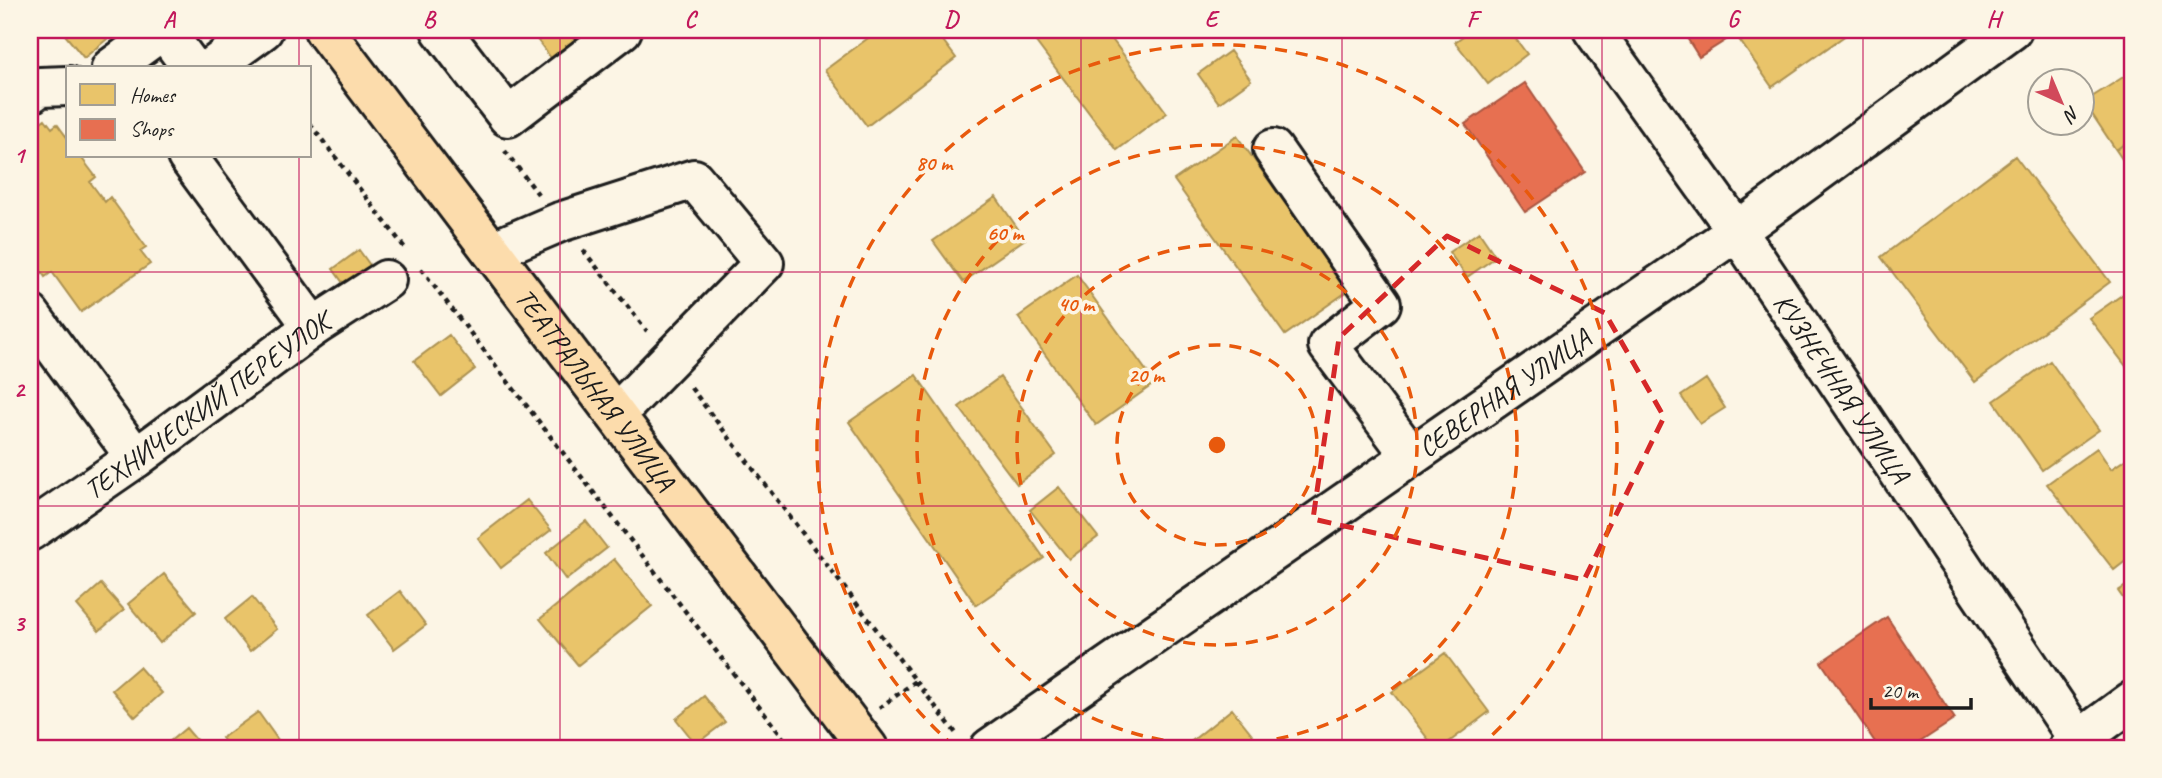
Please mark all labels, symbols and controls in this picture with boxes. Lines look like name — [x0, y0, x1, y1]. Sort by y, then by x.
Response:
text: A — [163, 5, 177, 34]
text: B — [423, 5, 437, 34]
text: C — [685, 5, 699, 34]
text: D — [944, 5, 960, 34]
text: E — [1205, 5, 1221, 34]
text: F — [1467, 5, 1483, 34]
text: G — [1727, 5, 1742, 34]
text: H — [1986, 5, 2004, 34]
legend — [66, 66, 312, 158]
north arrow — [2025, 66, 2096, 136]
text: Homes — [130, 82, 177, 108]
text: N — [2057, 101, 2085, 128]
text: Shops — [130, 116, 175, 142]
text: 1 — [14, 141, 27, 170]
text: 80 m — [916, 150, 954, 176]
text: 60 m — [987, 220, 1025, 246]
street label: ТЕАТРАЛЬНАЯ УЛИЦА — [508, 281, 684, 498]
street label: КУЗНЕЧНАЯ УЛИЦА — [1766, 287, 1919, 491]
text: 40 m — [1058, 291, 1096, 317]
street label: ТЕХНИЧЕСКИЙ ПЕРЕУЛОК — [77, 301, 341, 507]
street label: СЕВЕРНАЯ УЛИЦА — [1411, 320, 1599, 465]
text: 20 m — [1128, 362, 1166, 388]
text: 2 — [14, 375, 27, 404]
centre of rings — [1205, 433, 1229, 457]
text: 3 — [14, 609, 27, 638]
scale bar — [1871, 666, 1971, 710]
text: 20 m — [1882, 678, 1920, 704]

